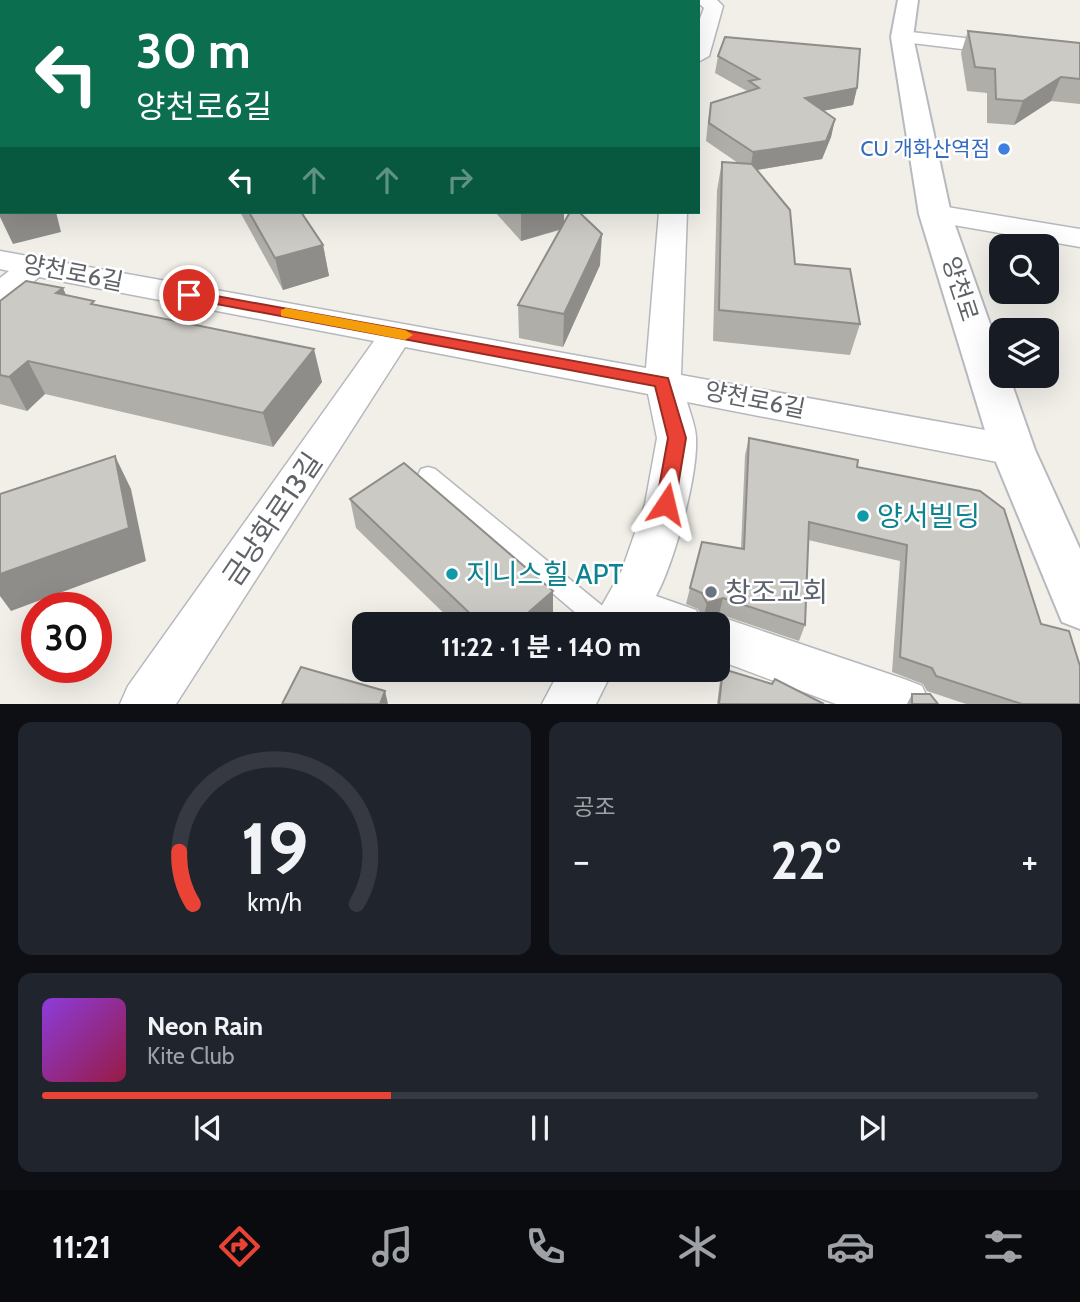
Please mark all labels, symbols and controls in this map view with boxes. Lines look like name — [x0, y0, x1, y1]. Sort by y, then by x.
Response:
text: 30 m — [136, 21, 251, 80]
icon: left — [21, 28, 112, 119]
text: 양천로6길 — [136, 87, 272, 126]
place label: CU 개화산역점 — [861, 136, 990, 161]
marker: CU 개화산역점 — [996, 141, 1012, 157]
icon: left — [222, 161, 260, 199]
icon: ahead — [295, 161, 333, 199]
icon: ahead — [368, 161, 406, 199]
icon: right — [441, 161, 479, 199]
map controls — [989, 234, 1059, 388]
button: search — [989, 234, 1059, 304]
street label: 양천로6길 — [20, 249, 126, 296]
street label: 양천로 — [936, 253, 985, 325]
pin — [159, 265, 219, 325]
icon: arrive — [170, 276, 208, 314]
button: layers — [989, 318, 1059, 388]
street label: 양천로6길 — [702, 376, 808, 423]
street label: 금낭화로13길 — [215, 446, 329, 592]
position arrow — [629, 467, 703, 541]
place label: 양서빌딩 — [877, 499, 980, 533]
marker: 양서빌딩 — [855, 508, 871, 524]
place label: 지니스힐 APT — [466, 557, 624, 591]
marker: 지니스힐 APT — [444, 566, 460, 582]
place label: 창조교회 — [725, 575, 828, 609]
marker: 창조교회 — [703, 584, 719, 600]
speed limit sign: 30 — [21, 592, 112, 683]
text: 11:22 · 1 분 · 140 m — [441, 631, 641, 663]
text: 공조 — [573, 793, 615, 821]
text: 19 — [241, 805, 308, 893]
text: 22° — [770, 829, 841, 892]
text: − — [573, 837, 590, 884]
text: + — [1021, 837, 1038, 884]
text: km/h — [247, 887, 302, 917]
text: Neon Rain — [147, 1010, 263, 1042]
text: Kite Club — [147, 1042, 234, 1070]
icon: previous — [189, 1109, 227, 1147]
icon: pause — [521, 1109, 559, 1147]
icon: next — [853, 1109, 891, 1147]
icon: directions — [215, 1222, 264, 1271]
icon: music — [368, 1222, 417, 1271]
icon: phone — [521, 1222, 570, 1271]
icon: climate — [673, 1222, 722, 1271]
icon: car — [826, 1222, 875, 1271]
icon: filters — [979, 1222, 1028, 1271]
text: 11:21 — [52, 1227, 111, 1266]

